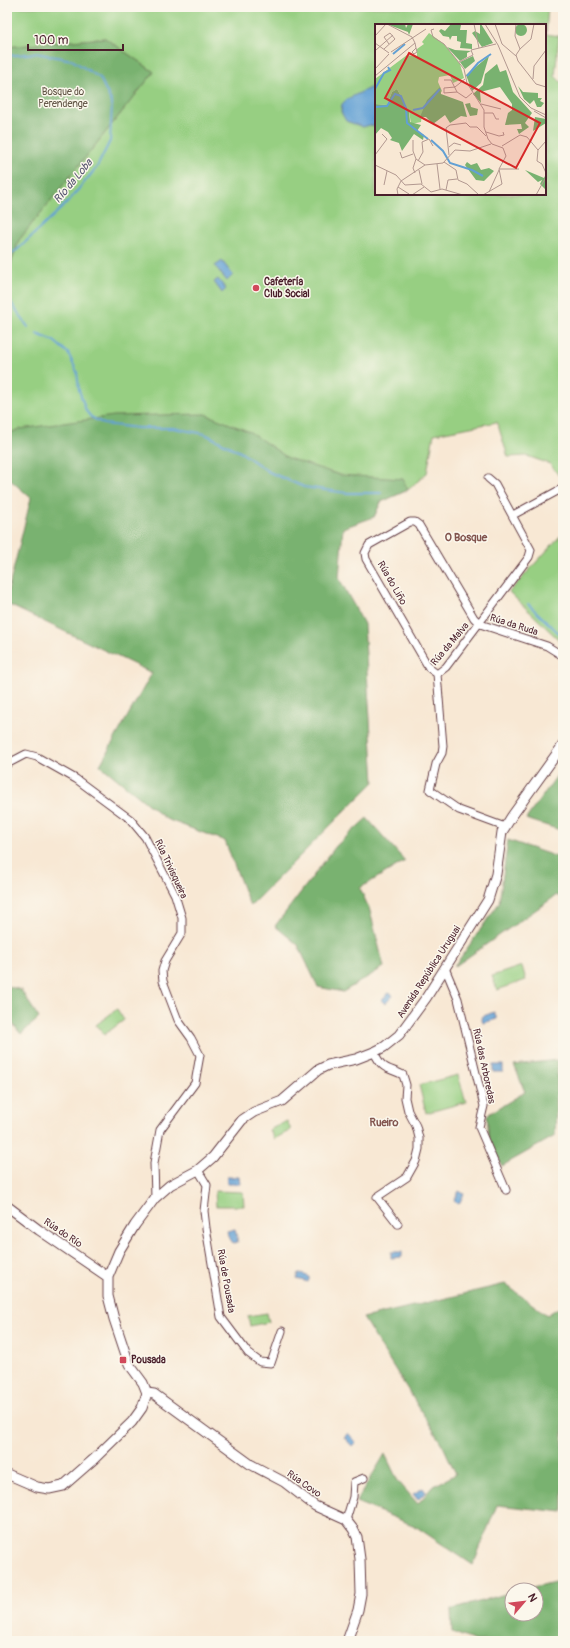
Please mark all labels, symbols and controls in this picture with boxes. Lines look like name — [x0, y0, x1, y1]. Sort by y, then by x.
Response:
inset map — [375, 24, 546, 195]
scale bar — [28, 26, 123, 52]
text: 100 m — [34, 33, 69, 48]
park label: Bosque do Perendenge — [38, 86, 88, 110]
water label: Río da Loba — [51, 156, 96, 206]
place label: Cafetería Club Social — [264, 276, 310, 300]
marker: Cafetería Club Social — [251, 283, 261, 293]
district label: O Bosque — [445, 531, 488, 544]
street label: Rúa do Liño — [375, 559, 410, 608]
street label: Rúa da Ruda — [488, 612, 540, 639]
street label: Rúa da Malva — [428, 620, 472, 668]
street label: Rúa Trivisqueira — [152, 837, 190, 901]
street label: Avenida República Uruguai — [395, 923, 463, 1020]
street label: Rúa das Arboredas — [470, 1027, 498, 1105]
district label: Rueiro — [370, 1116, 399, 1129]
street label: Rúa do Río — [41, 1216, 85, 1251]
street label: Rúa de Pousada — [214, 1248, 238, 1314]
place label: Pousada — [131, 1354, 166, 1366]
marker: Pousada — [118, 1355, 128, 1365]
street label: Rúa Covo — [285, 1468, 324, 1501]
north arrow — [504, 1582, 544, 1622]
text: N — [525, 1591, 540, 1604]

